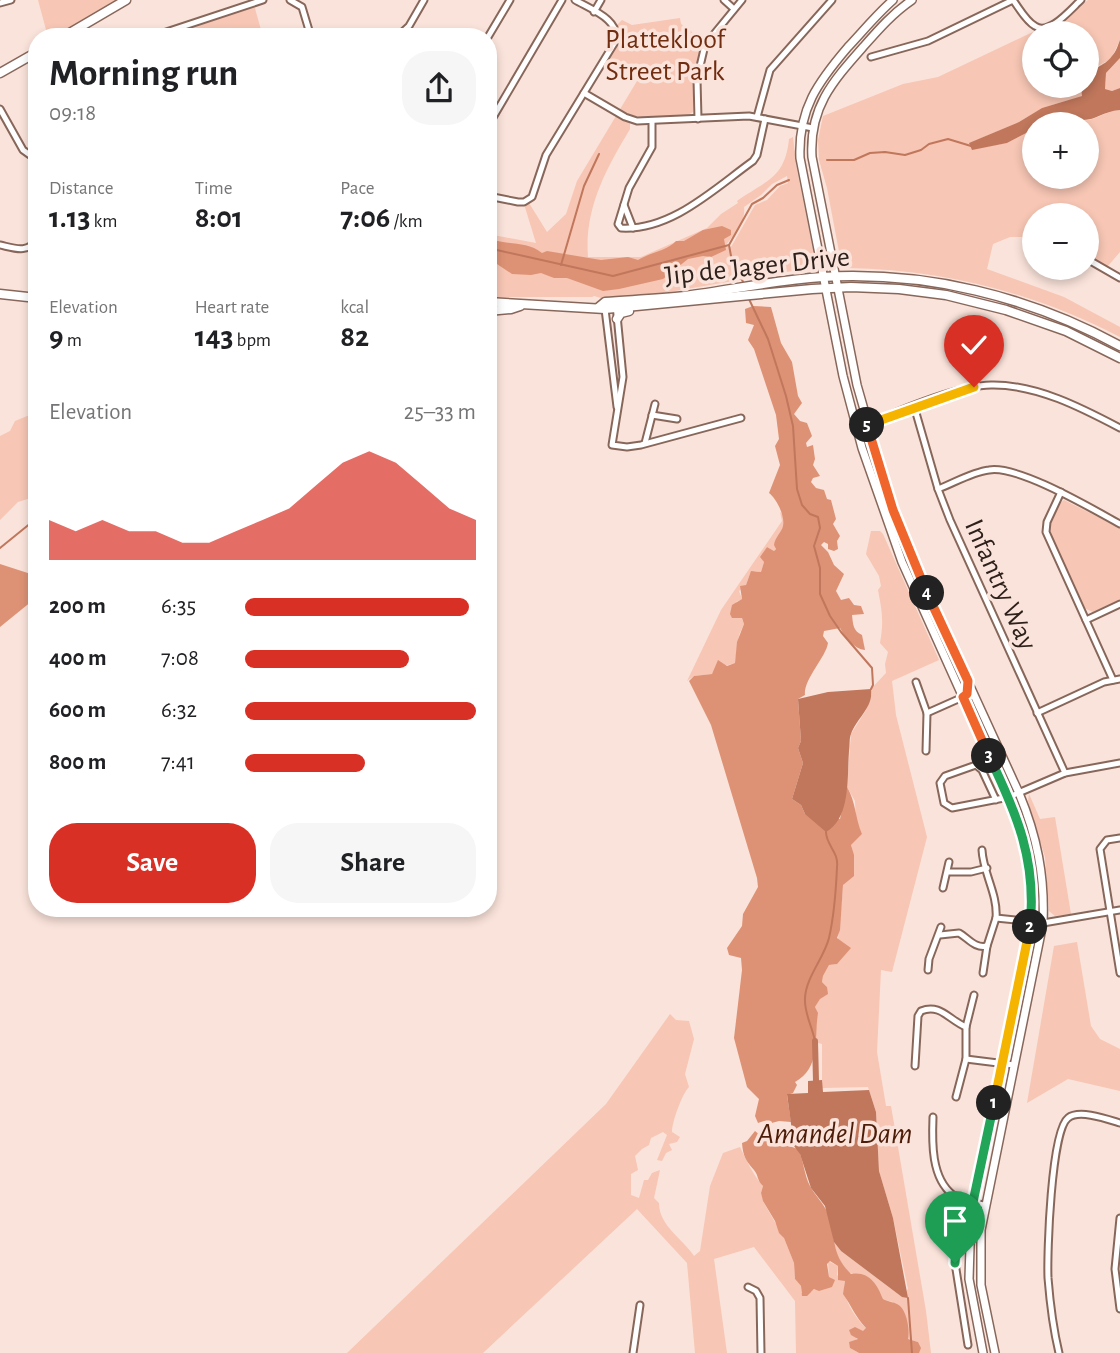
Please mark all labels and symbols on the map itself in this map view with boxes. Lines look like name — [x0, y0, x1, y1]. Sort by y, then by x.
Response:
park label: Plattekloof Street Park — [605, 26, 726, 86]
street label: Jip de Jager Drive — [663, 243, 851, 291]
pin — [944, 315, 1004, 387]
pin: 5 — [850, 408, 884, 442]
street label: Infantry Way — [959, 515, 1041, 654]
pin: 4 — [909, 576, 944, 610]
pin: 3 — [972, 738, 1006, 774]
pin: 2 — [1012, 909, 1048, 944]
pin: 1 — [976, 1086, 1012, 1120]
water label: Amandel Dam — [757, 1119, 912, 1149]
pin — [925, 1191, 985, 1263]

